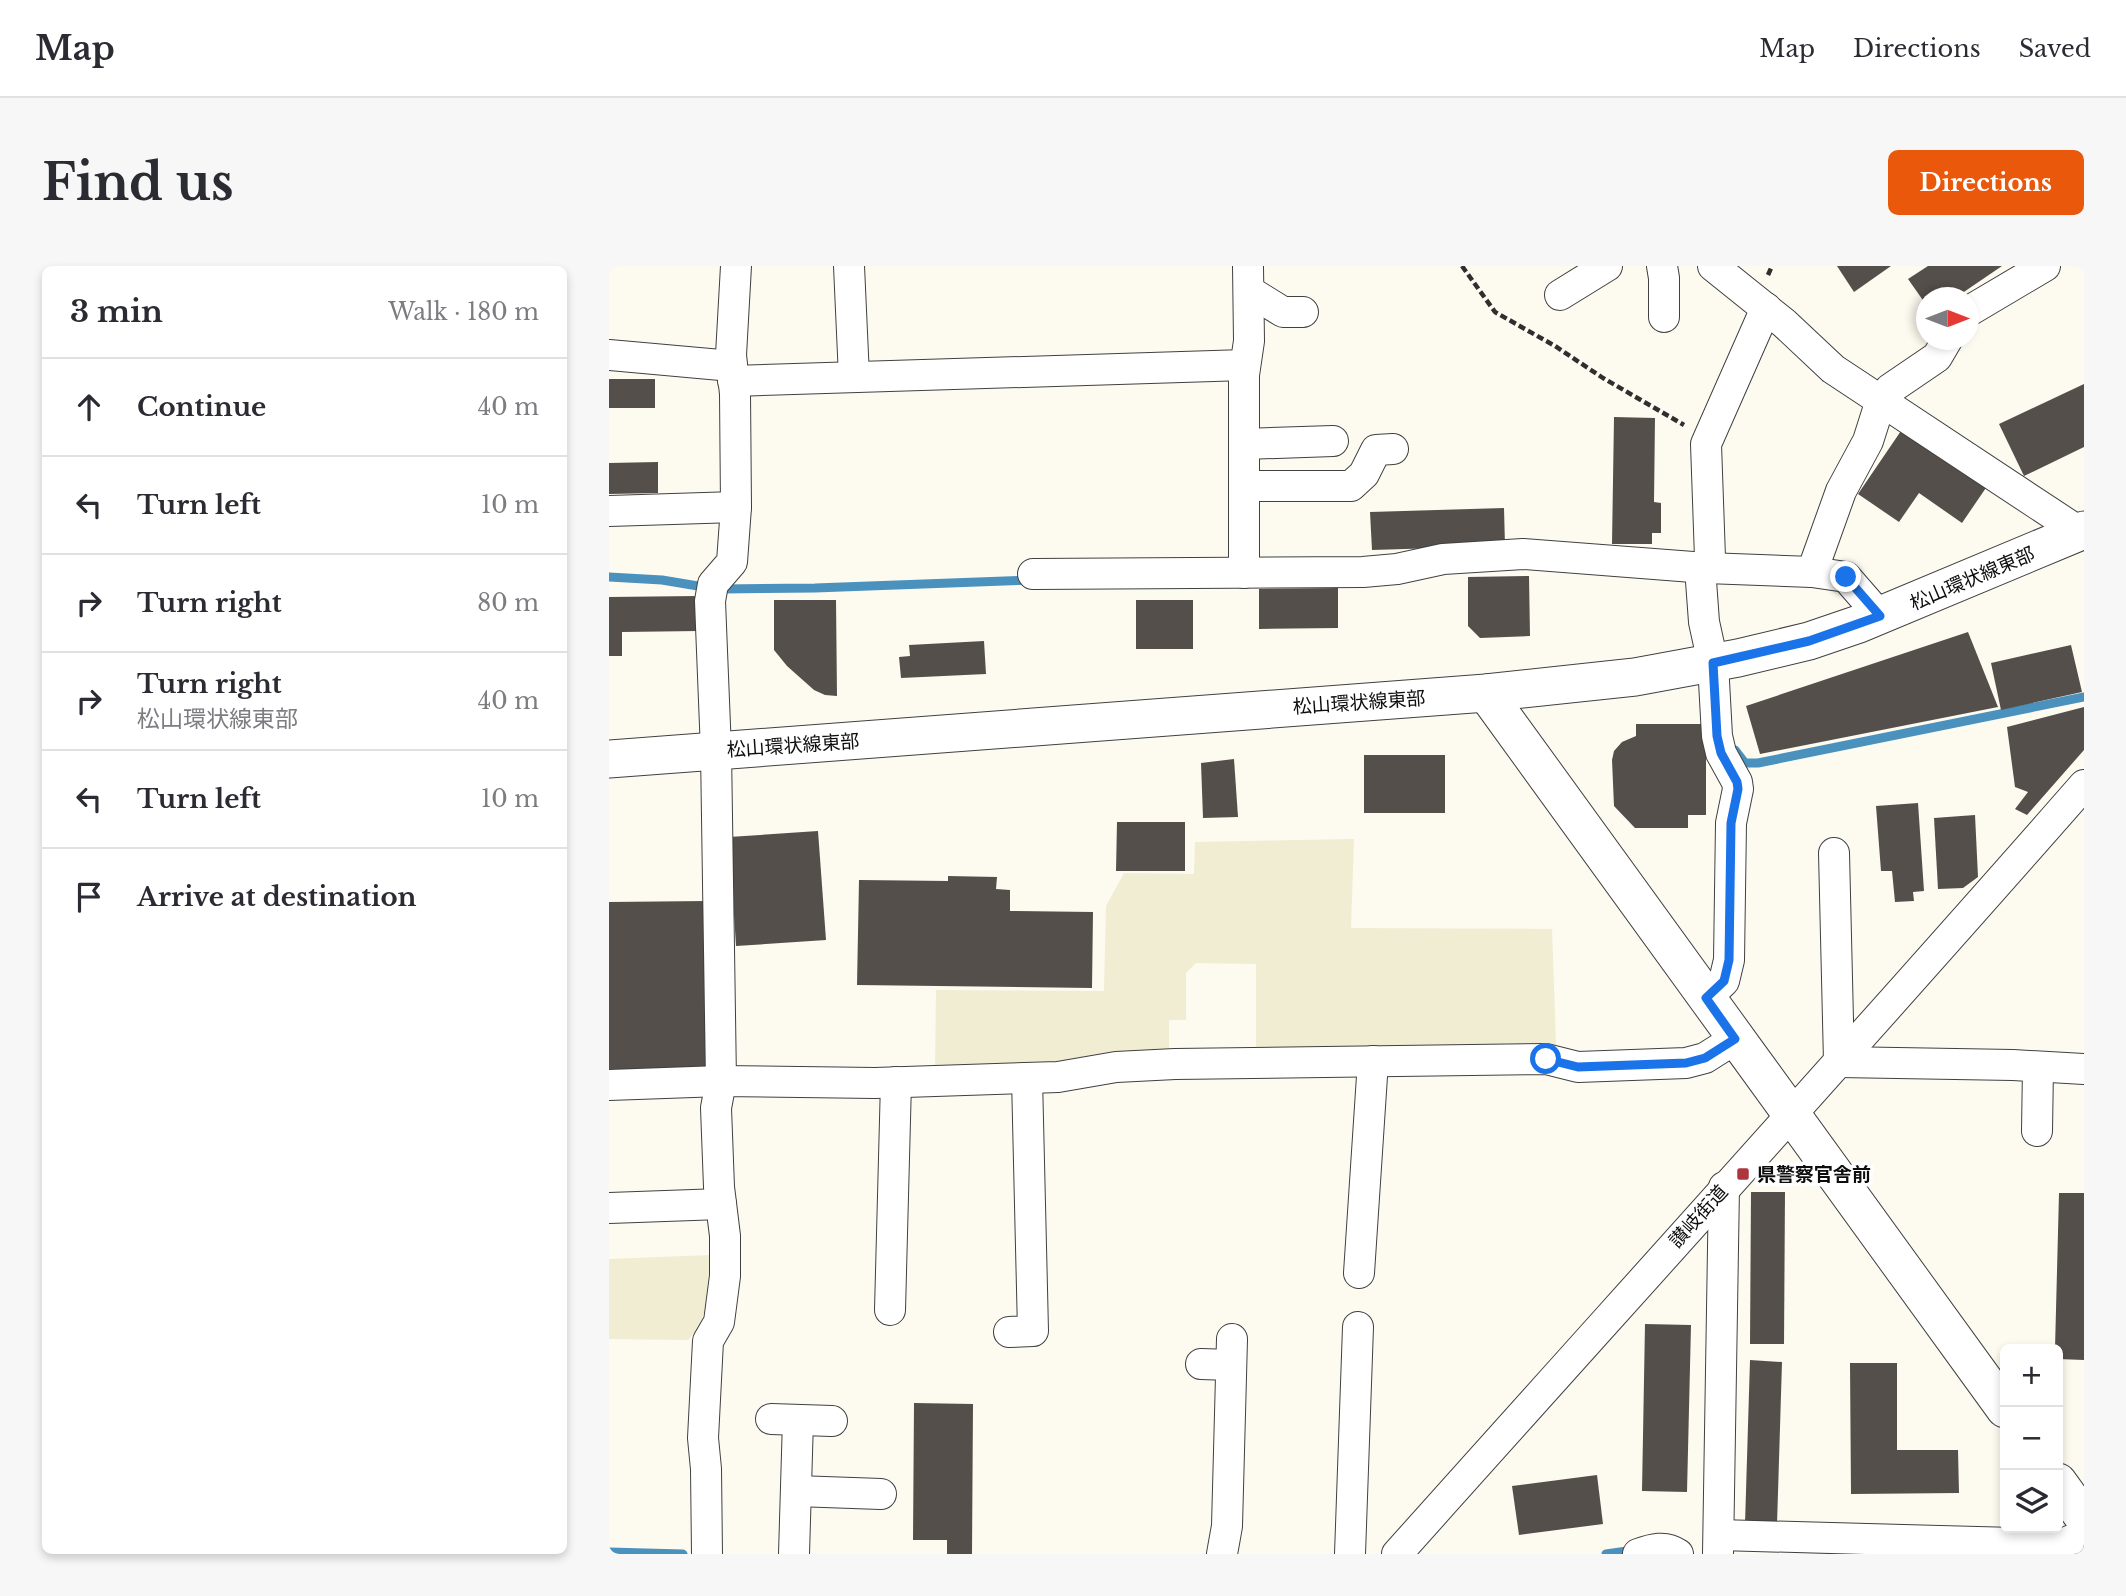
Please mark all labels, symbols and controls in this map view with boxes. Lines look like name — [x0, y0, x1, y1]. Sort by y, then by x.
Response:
text: Map — [35, 28, 115, 69]
text: Map — [1759, 34, 1815, 63]
text: Directions — [1853, 34, 1981, 63]
text: Saved — [2019, 34, 2091, 63]
button: Directions — [1888, 150, 2084, 215]
text: Find us — [42, 152, 234, 213]
north arrow — [1916, 287, 1979, 350]
text: 3 min — [70, 293, 163, 330]
text: Walk · 180 m — [388, 298, 539, 326]
icon: ahead — [70, 388, 108, 426]
text: Continue — [137, 391, 266, 423]
text: 40 m — [478, 393, 539, 421]
icon: left — [70, 486, 108, 524]
text: Turn left — [137, 489, 261, 521]
text: 10 m — [481, 491, 539, 519]
street label: 松山環状線東部 — [1906, 542, 2038, 615]
route end — [1830, 561, 1861, 592]
icon: right — [70, 584, 108, 622]
text: Turn right — [137, 587, 282, 619]
text: 80 m — [477, 589, 539, 617]
text: Turn right — [137, 668, 282, 700]
icon: right — [70, 682, 108, 720]
street label: 松山環状線東部 — [1292, 686, 1426, 719]
text: 40 m — [478, 687, 539, 715]
text: 松山環状線東部 — [137, 705, 298, 733]
street label: 松山環状線東部 — [726, 729, 860, 762]
icon: left — [70, 780, 108, 818]
text: Turn left — [137, 783, 261, 815]
text: 10 m — [481, 785, 539, 813]
icon: arrive — [70, 878, 108, 916]
text: Arrive at destination — [137, 881, 417, 913]
route start — [1530, 1043, 1561, 1074]
place label: 県警察官舎前 — [1757, 1163, 1871, 1186]
marker: 県警察官舎前 — [1735, 1166, 1751, 1182]
street label: 讃岐街道 — [1664, 1180, 1732, 1252]
map controls — [2000, 1344, 2063, 1533]
button: + — [2000, 1344, 2063, 1407]
button: − — [2000, 1407, 2063, 1470]
button: layers — [2000, 1470, 2063, 1533]

